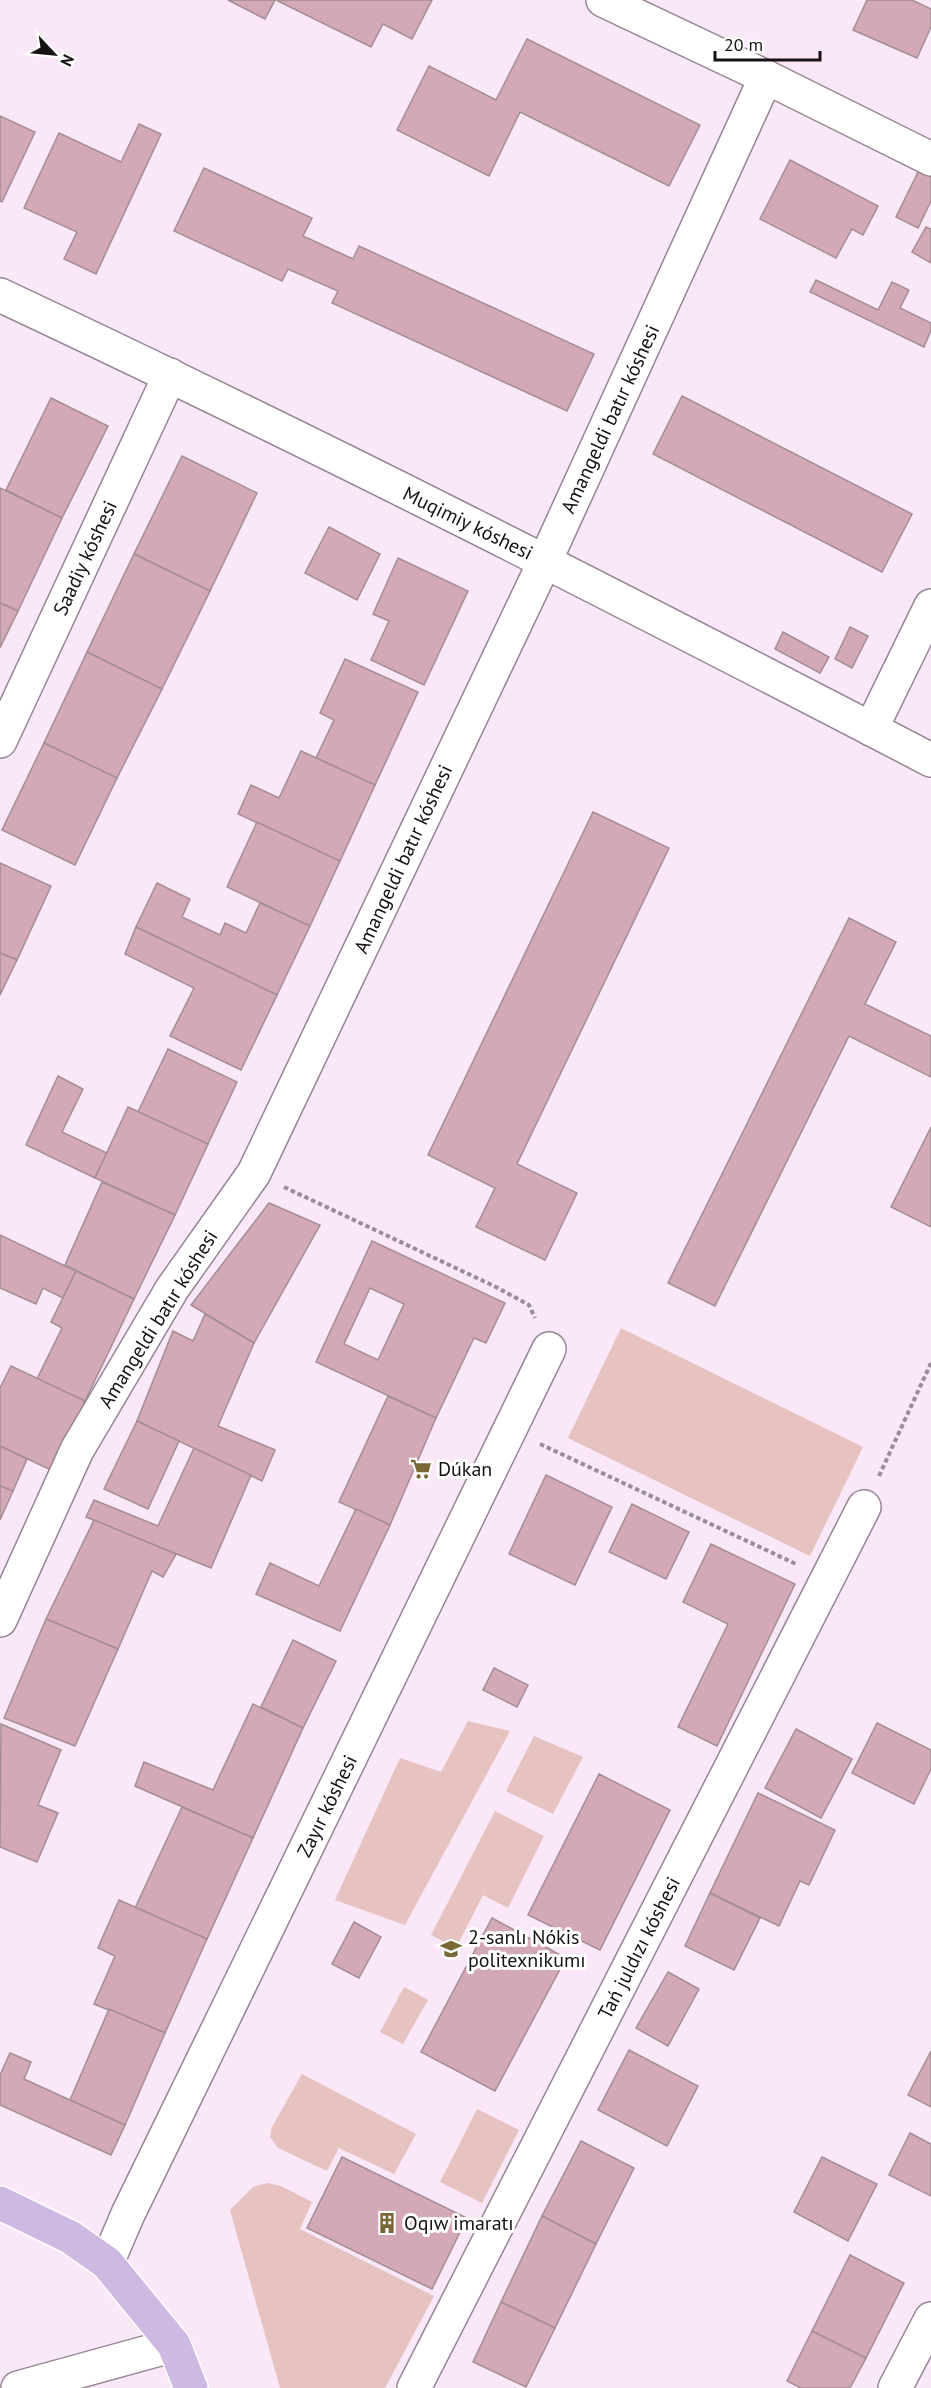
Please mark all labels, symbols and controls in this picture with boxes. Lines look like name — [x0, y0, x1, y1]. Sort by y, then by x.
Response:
north arrow — [24, 24, 84, 84]
scale bar — [715, 24, 820, 62]
text: 20 m — [724, 33, 763, 56]
text: N — [56, 51, 79, 70]
street label: Amangeldi batır kóshesi — [555, 320, 665, 518]
street label: Muqimiy kóshesi — [399, 480, 537, 566]
street label: Saadiy kóshesi — [47, 496, 123, 620]
street label: Amangeldi batır kóshesi — [348, 760, 458, 958]
street label: Amangeldi batır kóshesi — [93, 1225, 223, 1413]
place label: Dúkan — [438, 1456, 492, 1482]
supermarket icon: Dúkan — [409, 1457, 433, 1481]
street label: Zayır kóshesi — [291, 1751, 363, 1861]
street label: Tań juldızı kóshesi — [592, 1872, 686, 2024]
place label: 2-sanlı Nókis politexnikumı — [468, 1924, 586, 1973]
school or university icon: 2-sanlı Nókis politexnikumı — [439, 1937, 463, 1961]
place label: Oqıw imaratı — [404, 2210, 514, 2236]
building icon: Oqıw imaratı — [375, 2211, 399, 2235]

